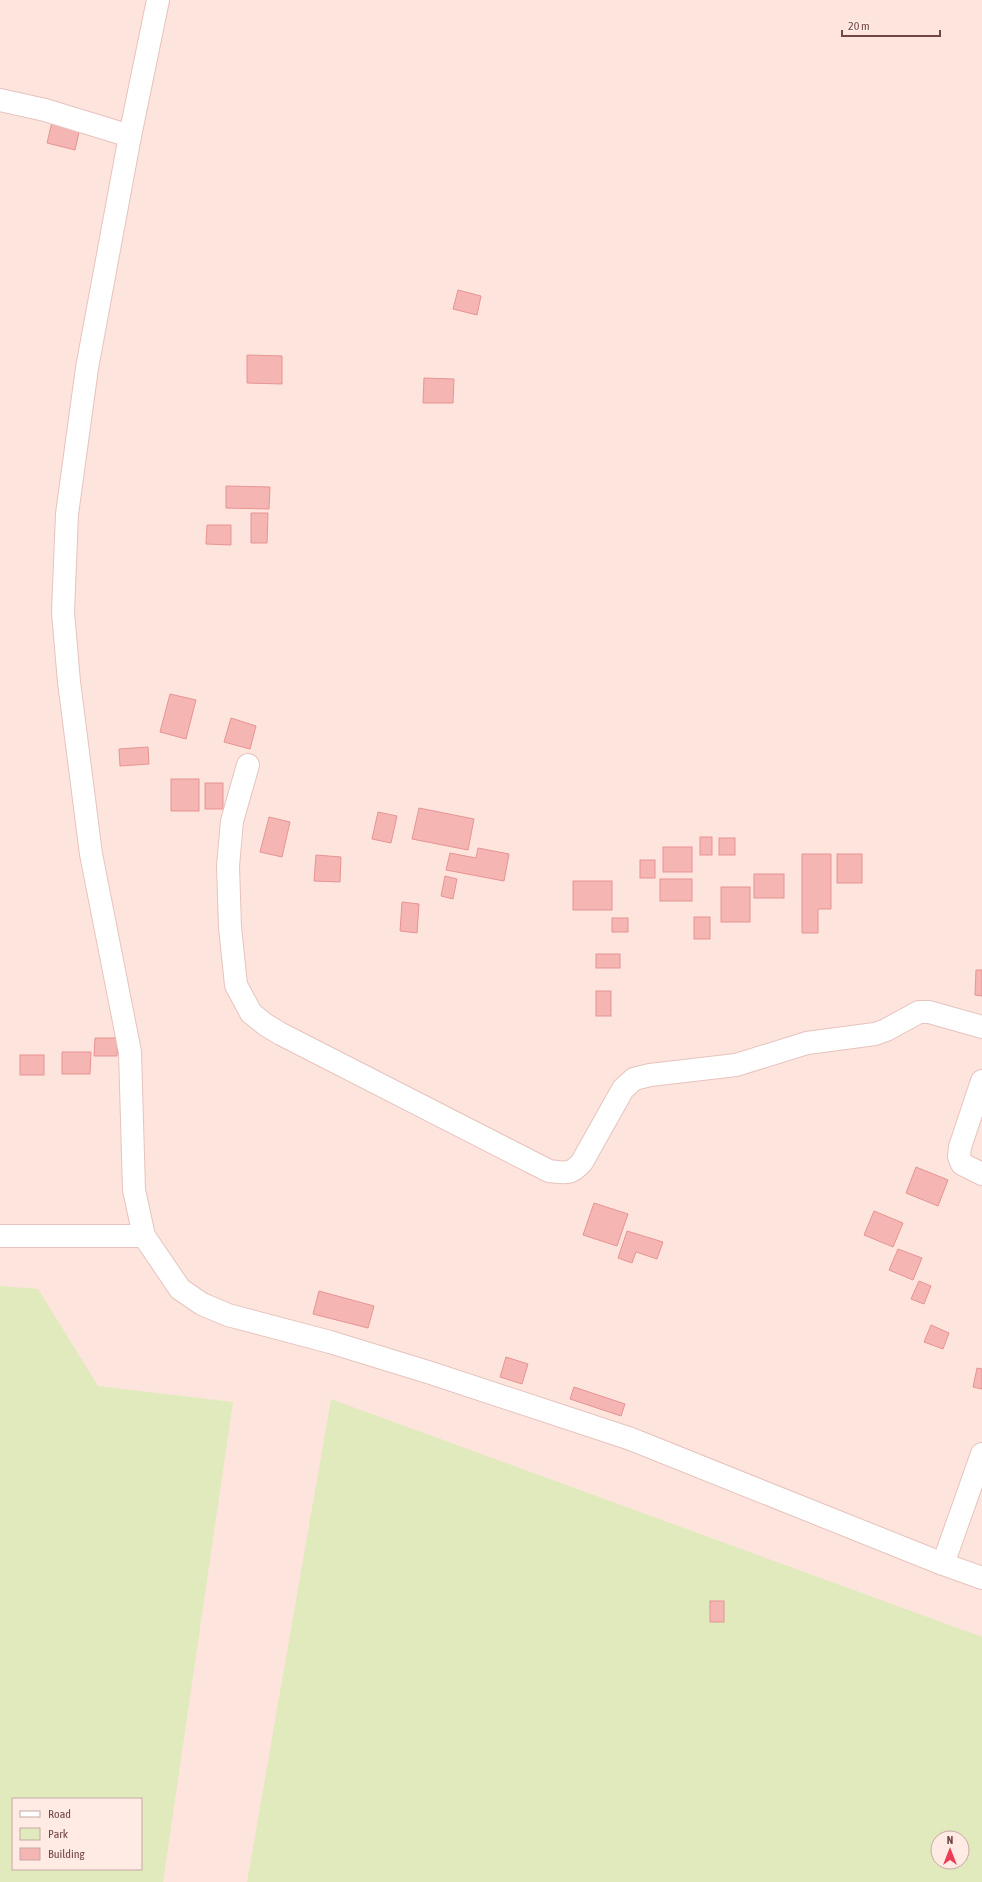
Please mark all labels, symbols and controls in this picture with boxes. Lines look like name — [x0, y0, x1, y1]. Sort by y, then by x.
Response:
scale bar — [842, 12, 940, 38]
text: 20 m — [848, 19, 870, 33]
legend — [12, 1798, 142, 1870]
text: Road — [48, 1807, 71, 1821]
text: Park — [48, 1827, 69, 1841]
north arrow — [930, 1830, 970, 1870]
text: N — [947, 1834, 953, 1846]
text: Building — [48, 1847, 86, 1861]

